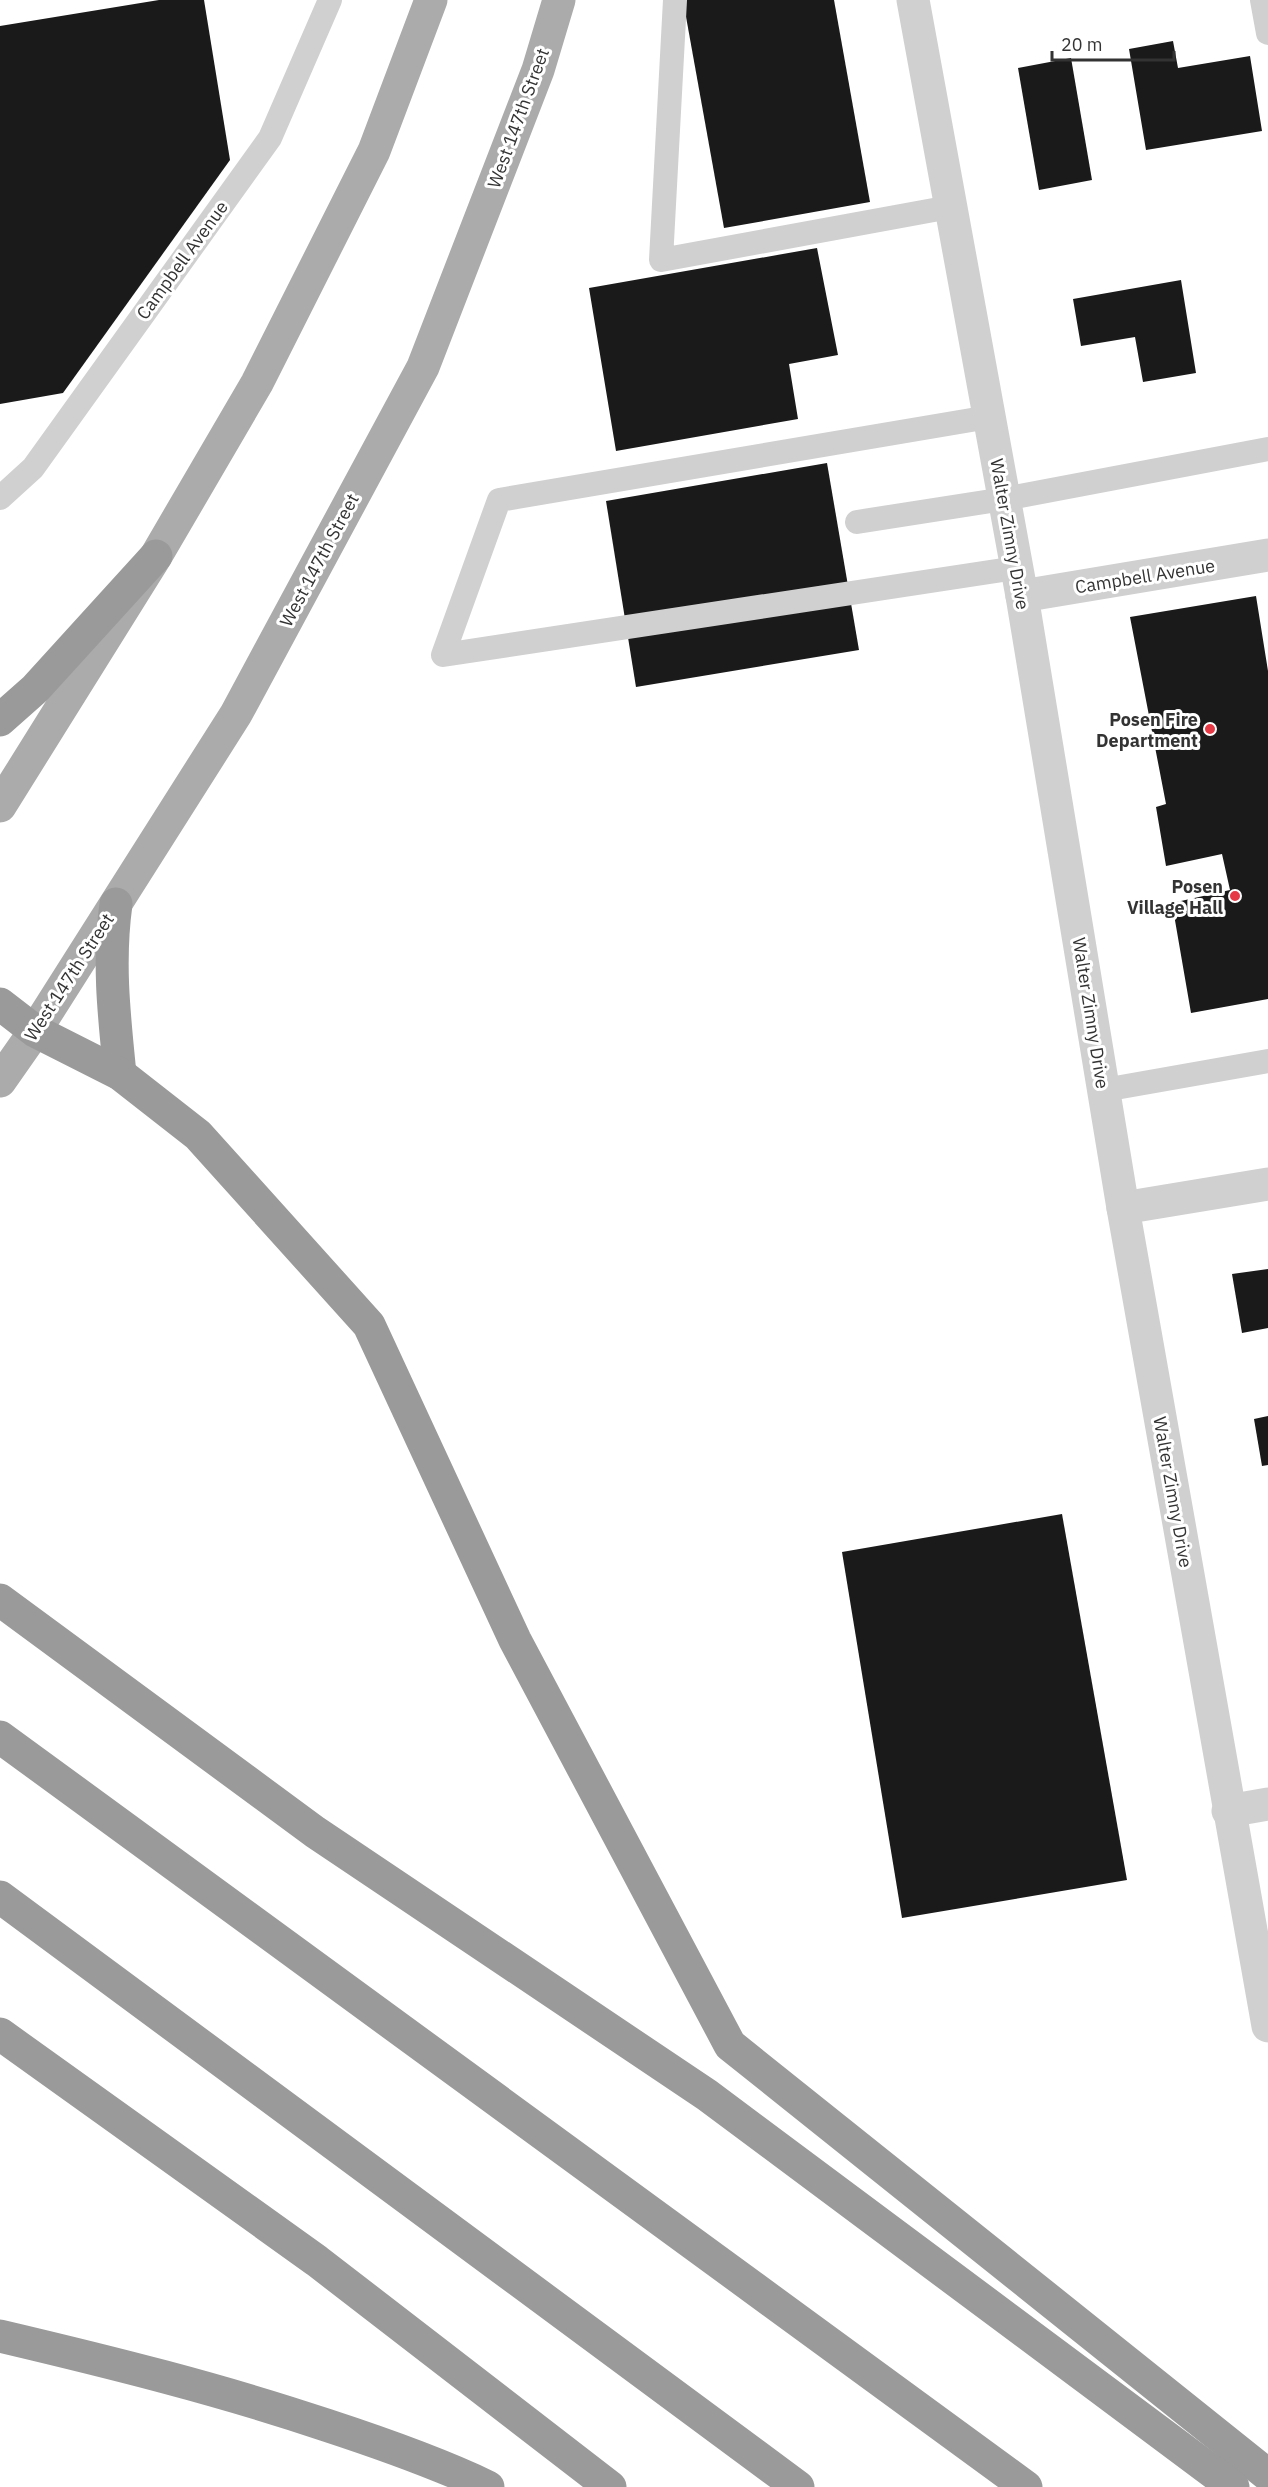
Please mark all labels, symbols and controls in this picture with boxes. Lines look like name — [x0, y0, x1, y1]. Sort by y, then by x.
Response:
scale bar — [1052, 24, 1174, 62]
text: 20 m — [1061, 33, 1103, 56]
street label: West 147th Street — [482, 45, 554, 191]
street label: Campbell Avenue — [131, 196, 233, 324]
street label: Walter Zimny Drive — [985, 457, 1035, 611]
street label: West 147th Street — [274, 490, 364, 630]
street label: Campbell Avenue — [1073, 554, 1217, 598]
place label: Posen Fire Department — [1096, 708, 1198, 752]
marker: Posen Fire Department — [1203, 722, 1217, 736]
place label: Posen Village Hall — [1127, 875, 1224, 919]
marker: Posen Village Hall — [1228, 889, 1242, 903]
street label: West 147th Street — [19, 909, 119, 1045]
street label: Walter Zimny Drive — [1068, 936, 1114, 1090]
street label: Walter Zimny Drive — [1148, 1415, 1198, 1569]

